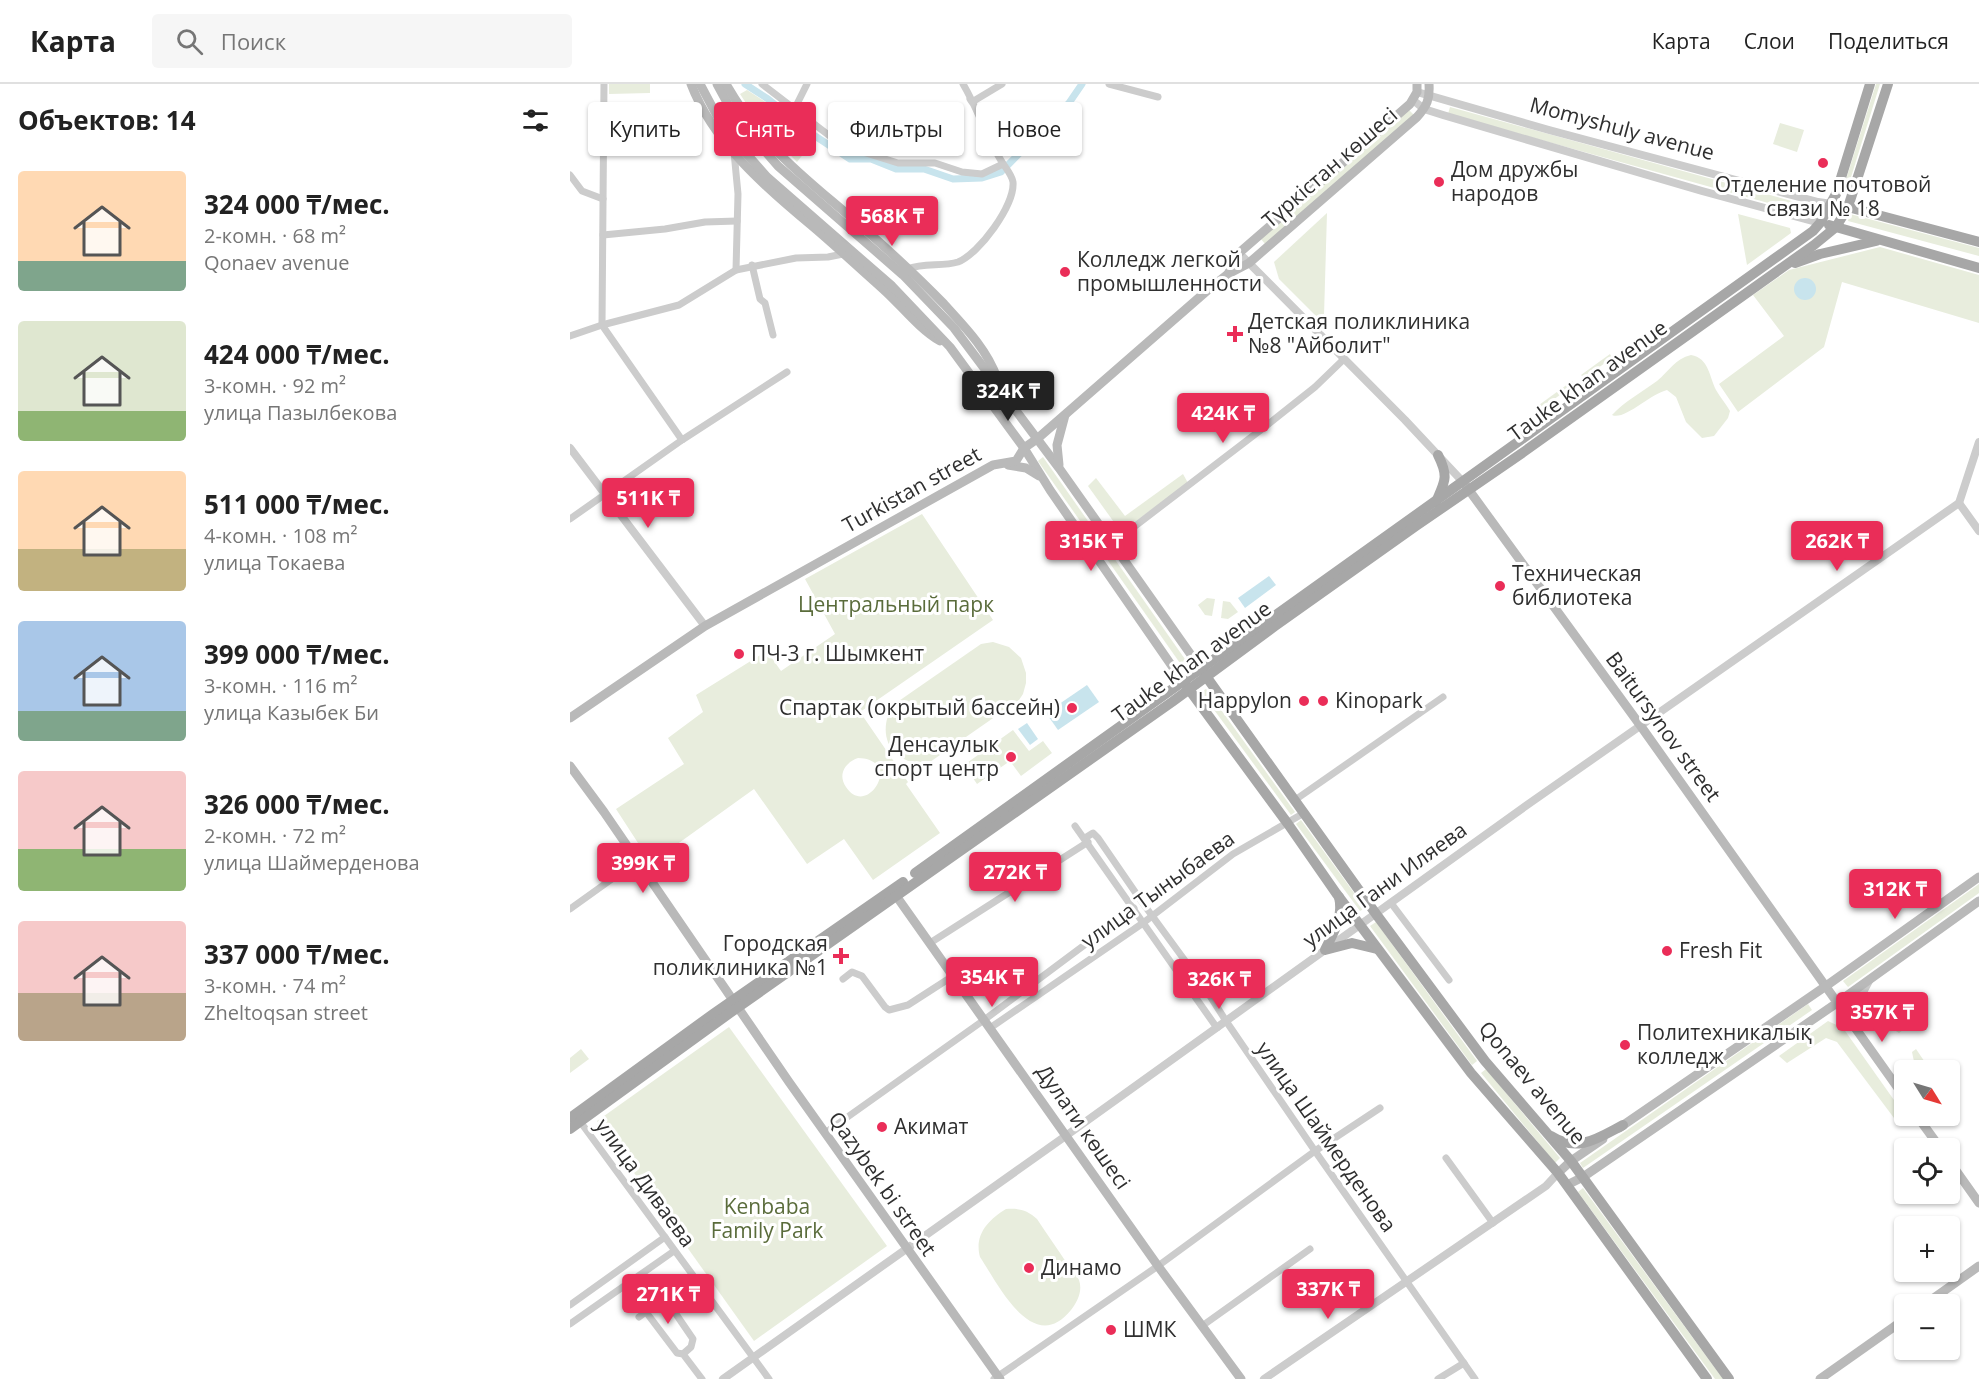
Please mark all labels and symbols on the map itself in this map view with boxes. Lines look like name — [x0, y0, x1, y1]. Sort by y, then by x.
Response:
street label: Momyshuly avenue — [1527, 90, 1718, 166]
street label: Түркістан көшесі — [1256, 101, 1403, 234]
place label: Дом дружбы народов — [1451, 155, 1578, 207]
marker: Отделение почтовой связи № 18 — [1816, 156, 1830, 170]
place label: Отделение почтовой связи № 18 — [1715, 170, 1931, 222]
marker: Дом дружбы народов — [1432, 175, 1446, 189]
pin: 568K ₸ — [843, 196, 941, 247]
place label: Колледж легкой промышленности — [1077, 245, 1262, 297]
marker: Колледж легкой промышленности — [1058, 265, 1072, 279]
place label: Детская поликлиника №8 "Айболит" — [1248, 307, 1470, 359]
street label: Tauke khan avenue — [1502, 313, 1672, 447]
marker: Детская поликлиника №8 "Айболит" — [1226, 325, 1244, 343]
pin: 324K ₸ — [959, 371, 1057, 422]
pin: 424K ₸ — [1174, 393, 1272, 444]
street label: Turkistan street — [837, 440, 986, 539]
pin: 511K ₸ — [599, 478, 697, 529]
pin: 315K ₸ — [1042, 521, 1140, 572]
pin: 262K ₸ — [1788, 521, 1886, 572]
place label: Техническая библиотека — [1512, 559, 1642, 611]
marker: Техническая библиотека — [1493, 579, 1507, 593]
park label: Центральный парк — [798, 590, 994, 618]
street label: Tauke khan avenue — [1106, 594, 1276, 728]
place label: ПЧ-3 г. Шымкент — [751, 639, 924, 667]
street label: Baitursynov street — [1600, 646, 1728, 807]
marker: ПЧ-3 г. Шымкент — [732, 647, 746, 661]
place label: Happylon — [1198, 686, 1292, 714]
place label: Kinopark — [1335, 686, 1423, 714]
place label: Спартак (окрытый бассейн) — [779, 693, 1060, 721]
marker: Happylon — [1297, 694, 1311, 708]
marker: Kinopark — [1316, 694, 1330, 708]
marker: Спартак (окрытый бассейн) — [1065, 701, 1079, 715]
place label: Денсаулык спорт центр — [874, 730, 999, 782]
marker: Денсаулык спорт центр — [1004, 750, 1018, 764]
street label: улица Гани Иляева — [1297, 815, 1472, 953]
street label: улица Тыныбаева — [1075, 824, 1240, 954]
pin: 399K ₸ — [594, 843, 692, 894]
pin: 272K ₸ — [966, 852, 1064, 903]
pin: 312K ₸ — [1846, 869, 1944, 920]
place label: Городская поликлиника №1 — [653, 929, 828, 981]
place label: Fresh Fit — [1679, 936, 1762, 964]
marker: Fresh Fit — [1660, 944, 1674, 958]
marker: Городская поликлиника №1 — [832, 947, 850, 965]
pin: 354K ₸ — [943, 957, 1041, 1008]
pin: 326K ₸ — [1170, 959, 1268, 1010]
pin: 357K ₸ — [1833, 992, 1931, 1043]
street label: Qonaev avenue — [1473, 1015, 1593, 1150]
place label: Политехникалық колледж — [1637, 1018, 1812, 1070]
street label: улица Шаймерденова — [1250, 1036, 1403, 1237]
marker: Политехникалық колледж — [1618, 1038, 1632, 1052]
street label: Дулати көшесі — [1030, 1058, 1137, 1194]
north arrow — [1894, 1060, 1960, 1126]
street label: Qazybek bi street — [823, 1106, 943, 1261]
street label: улица Диваева — [589, 1112, 702, 1253]
place label: Акимат — [894, 1112, 969, 1140]
marker: Акимат — [875, 1120, 889, 1134]
park label: Kenbaba Family Park — [711, 1192, 823, 1244]
place label: Динамо — [1041, 1253, 1122, 1281]
marker: Динамо — [1022, 1261, 1036, 1275]
pin: 337K ₸ — [1279, 1269, 1377, 1320]
pin: 271K ₸ — [619, 1274, 717, 1325]
place label: ШМК — [1123, 1315, 1177, 1343]
marker: ШМК — [1104, 1323, 1118, 1337]

